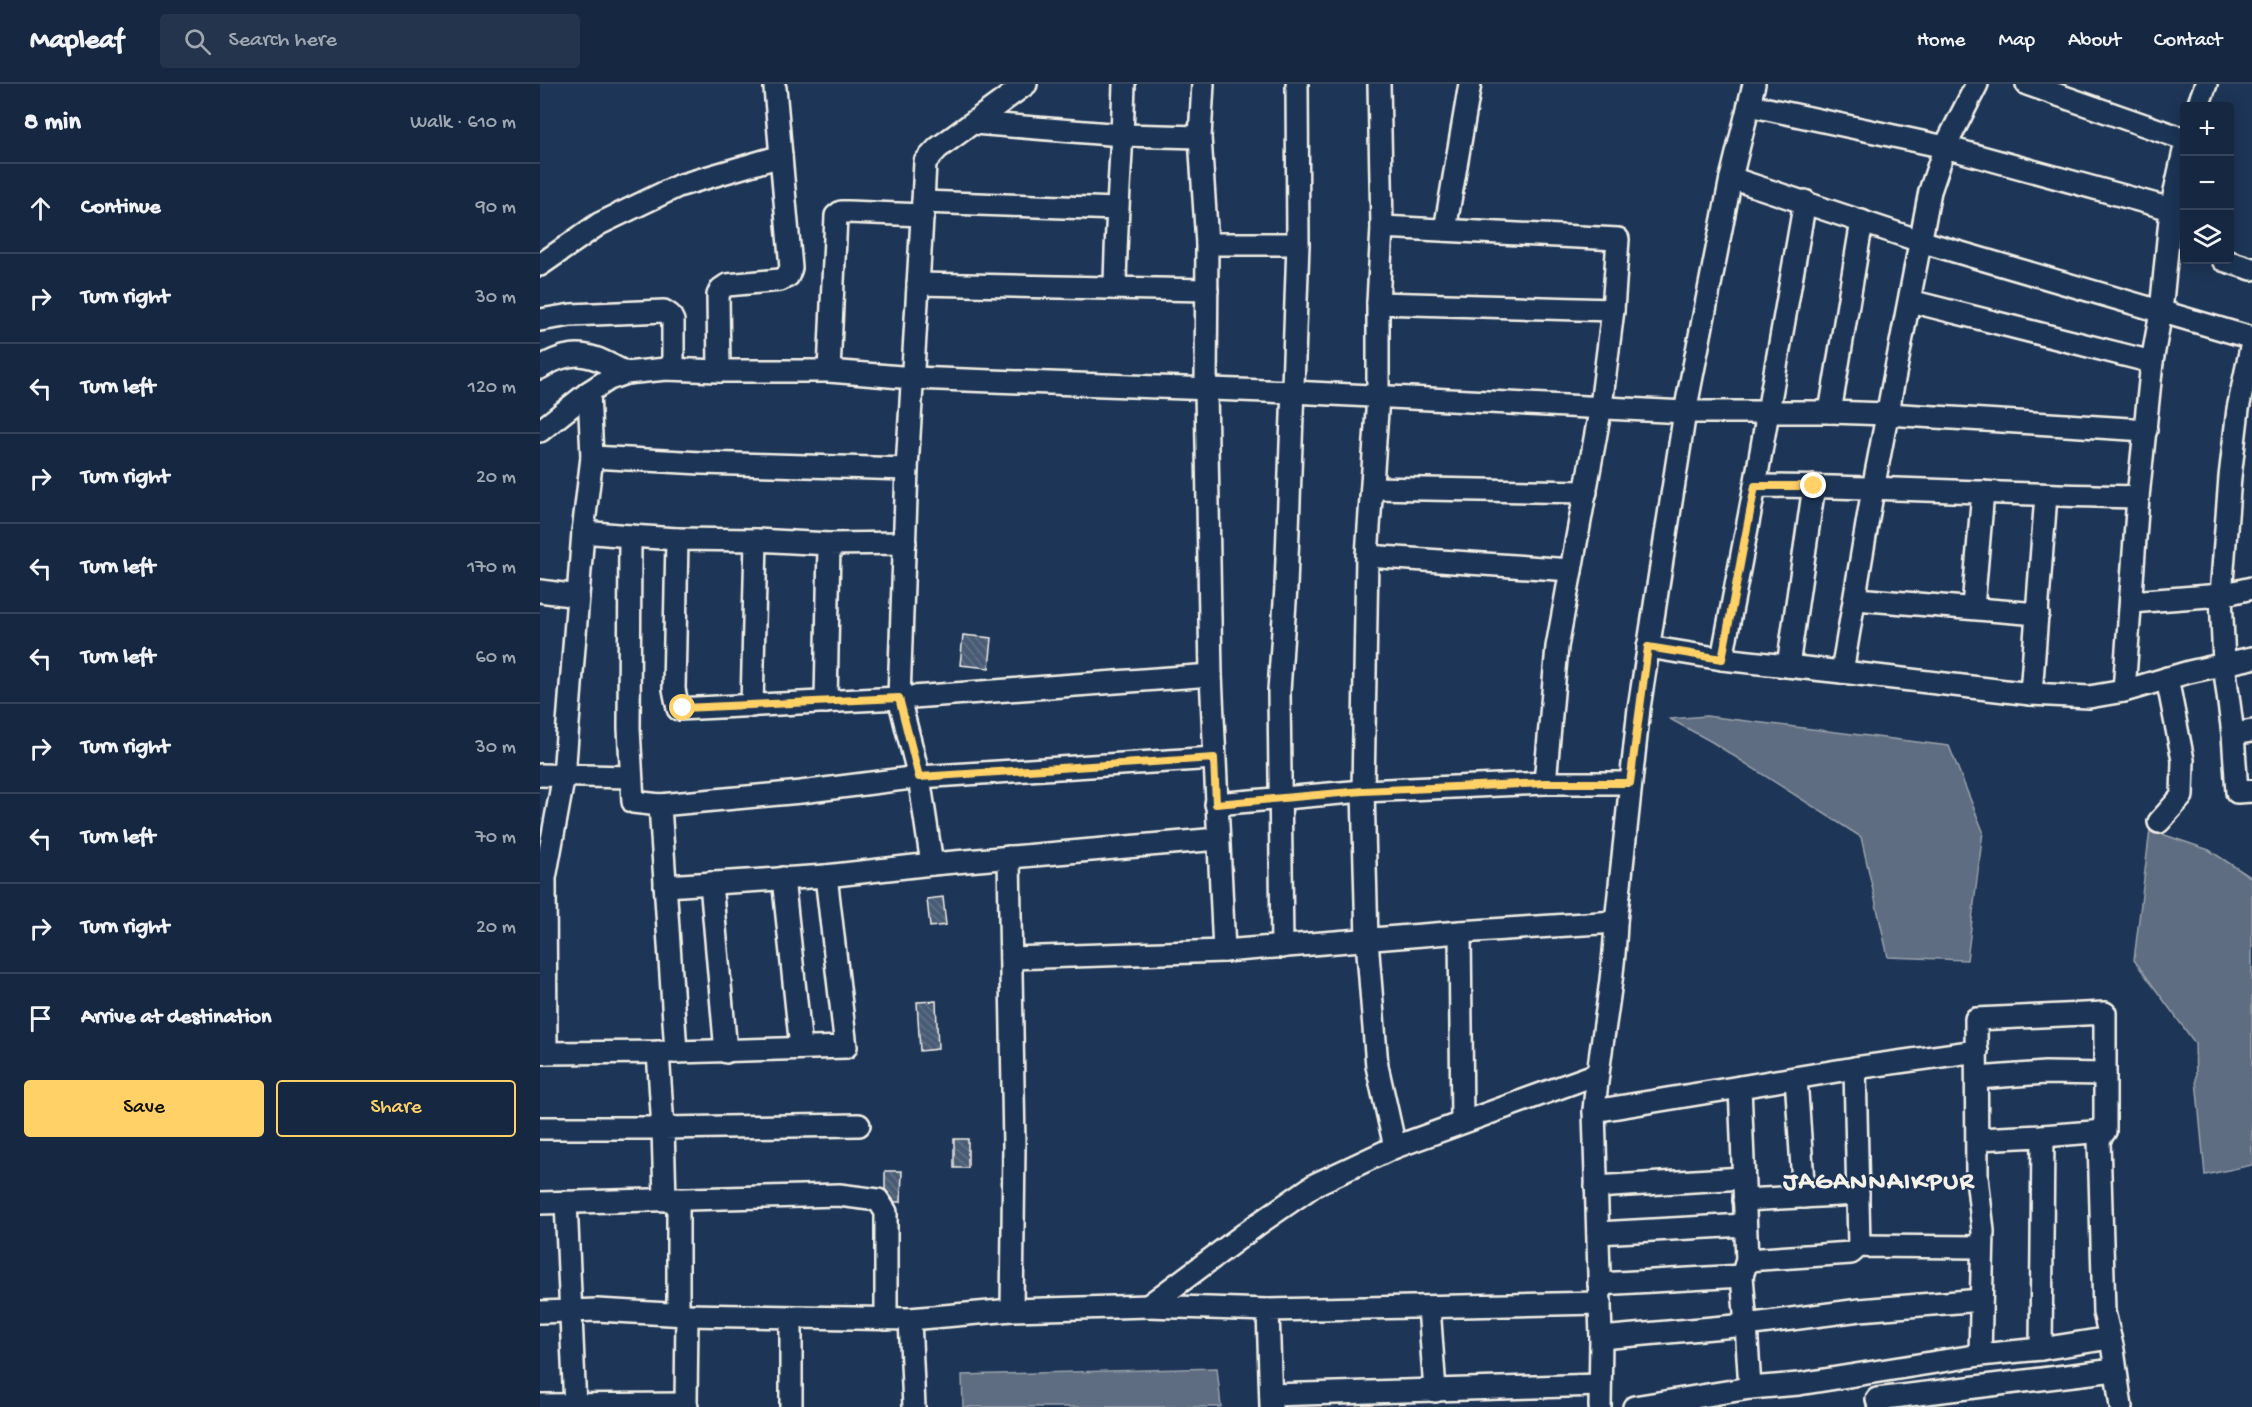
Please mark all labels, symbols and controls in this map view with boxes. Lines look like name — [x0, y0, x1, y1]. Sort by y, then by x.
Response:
search box — [160, 14, 580, 68]
text: Mapleaf — [30, 25, 124, 58]
icon: search — [181, 25, 214, 58]
text: Search here — [229, 28, 337, 54]
text: Home — [1917, 29, 1965, 54]
text: Map — [1998, 29, 2035, 54]
text: About — [2068, 29, 2121, 54]
text: Contact — [2154, 29, 2222, 54]
map controls — [2180, 102, 2234, 264]
button: + — [2180, 102, 2234, 156]
text: 8 min — [24, 108, 81, 139]
text: Walk · 610 m — [410, 112, 516, 135]
button: − — [2180, 156, 2234, 210]
icon: ahead — [24, 192, 57, 225]
text: Continue — [81, 195, 161, 221]
text: 90 m — [476, 197, 516, 220]
button: layers — [2180, 210, 2234, 264]
icon: right — [24, 282, 57, 315]
text: Turn right — [81, 285, 169, 311]
text: 30 m — [475, 287, 516, 310]
icon: left — [24, 372, 57, 405]
text: Turn left — [81, 375, 155, 401]
text: 120 m — [468, 377, 516, 400]
icon: right — [24, 462, 57, 495]
text: Turn right — [81, 465, 169, 491]
text: 20 m — [476, 467, 516, 490]
route end — [1800, 472, 1826, 498]
icon: left — [24, 552, 57, 585]
text: Turn left — [81, 555, 155, 581]
text: 170 m — [467, 557, 516, 580]
icon: left — [24, 642, 57, 675]
text: Turn left — [81, 645, 155, 671]
text: 60 m — [476, 647, 516, 670]
route start — [669, 694, 695, 720]
icon: right — [24, 732, 57, 765]
text: Turn right — [81, 735, 169, 761]
text: 30 m — [475, 737, 516, 760]
icon: left — [24, 822, 57, 855]
text: Turn left — [81, 825, 155, 851]
text: 70 m — [475, 827, 516, 850]
icon: right — [24, 912, 57, 945]
text: Turn right — [81, 915, 169, 941]
text: 20 m — [476, 917, 516, 940]
icon: arrive — [24, 1002, 57, 1035]
text: Arrive at destination — [81, 1005, 271, 1031]
button: Save — [24, 1080, 264, 1137]
button: Share — [276, 1080, 516, 1137]
district label: JAGANNAIKPUR — [1782, 1168, 1975, 1199]

